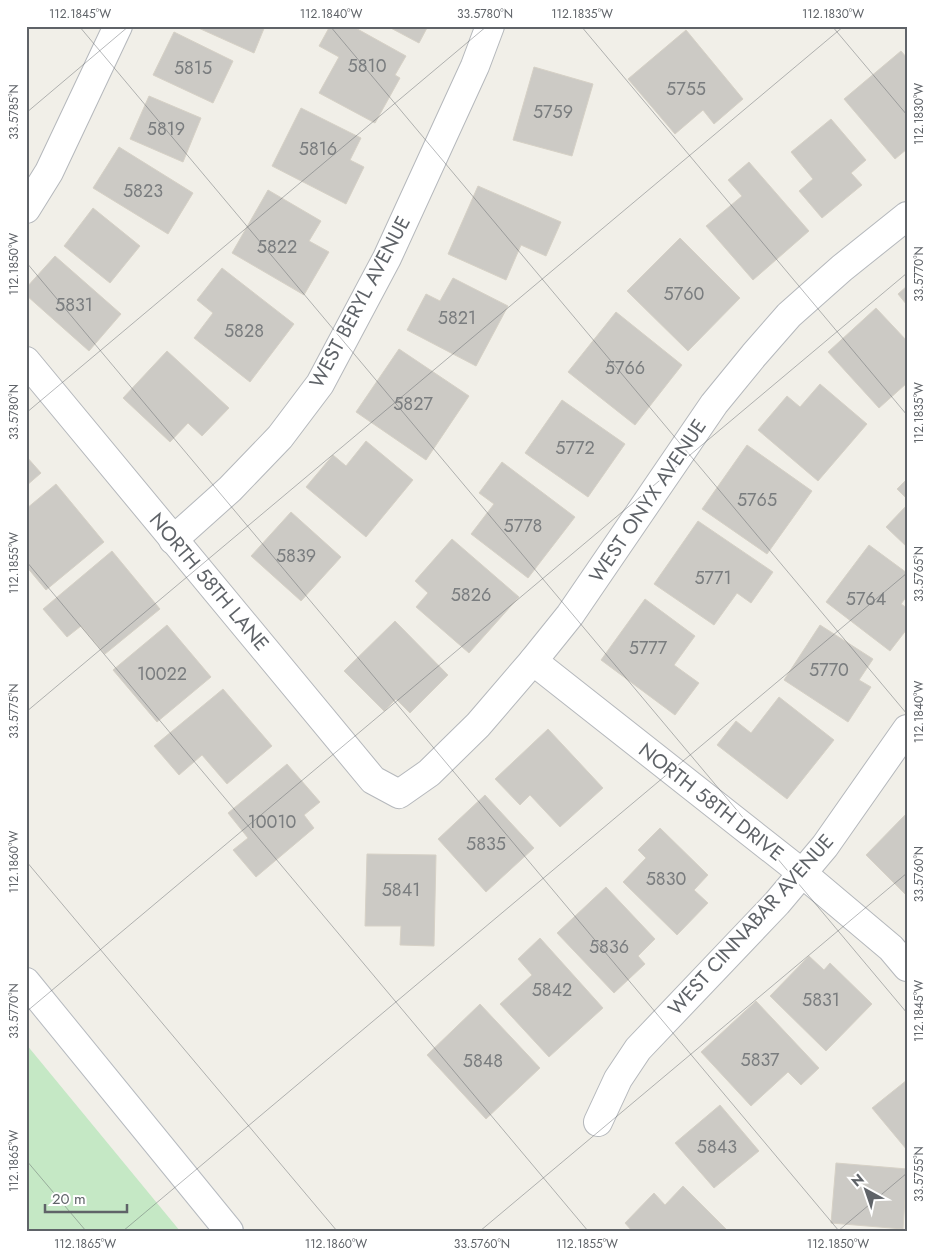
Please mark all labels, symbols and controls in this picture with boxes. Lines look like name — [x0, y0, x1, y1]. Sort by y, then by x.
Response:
text: 112.1845°W — [49, 5, 111, 23]
text: 112.1840°W — [300, 5, 362, 23]
text: 33.5780°N — [457, 5, 513, 23]
text: 112.1835°W — [551, 5, 613, 23]
text: 112.1830°W — [802, 5, 864, 23]
house number: 5810 — [348, 53, 387, 79]
house number: 5815 — [174, 55, 212, 81]
house number: 5755 — [666, 76, 706, 102]
text: 112.1830°W — [910, 83, 928, 145]
text: 33.5785°N — [5, 84, 23, 140]
house number: 5759 — [533, 99, 573, 125]
house number: 5819 — [147, 116, 185, 142]
house number: 5816 — [299, 136, 337, 162]
house number: 5823 — [123, 178, 163, 204]
street label: WEST BERYL AVENUE — [302, 211, 418, 393]
text: 112.1850°W — [5, 233, 23, 295]
house number: 5822 — [257, 234, 297, 260]
text: 33.5770°N — [910, 246, 928, 302]
house number: 5760 — [664, 281, 705, 307]
house number: 5831 — [55, 292, 93, 318]
house number: 5821 — [438, 305, 476, 331]
house number: 5828 — [224, 318, 264, 344]
house number: 5766 — [605, 355, 645, 381]
text: 112.1835°W — [910, 382, 928, 444]
text: 33.5780°N — [5, 384, 23, 440]
house number: 5827 — [393, 391, 433, 417]
street label: WEST ONYX AVENUE — [582, 413, 714, 589]
house number: 5772 — [555, 435, 595, 461]
house number: 5765 — [737, 487, 777, 513]
street label: NORTH 58TH LANE — [142, 507, 276, 657]
house number: 5778 — [504, 513, 542, 539]
text: 112.1855°W — [5, 532, 23, 594]
house number: 5839 — [276, 543, 316, 569]
text: 33.5765°N — [910, 546, 928, 602]
house number: 5771 — [694, 565, 732, 591]
house number: 5826 — [451, 582, 491, 608]
house number: 5764 — [846, 586, 886, 612]
house number: 5777 — [629, 635, 668, 661]
house number: 5770 — [809, 657, 849, 683]
house number: 10022 — [137, 661, 187, 687]
text: 112.1840°W — [910, 681, 928, 743]
text: 33.5775°N — [5, 683, 23, 739]
street label: NORTH 58TH DRIVE — [632, 736, 790, 868]
house number: 10010 — [248, 809, 296, 835]
street label: WEST CINNABAR AVENUE — [661, 828, 841, 1022]
text: 112.1860°W — [5, 831, 23, 893]
house number: 5835 — [466, 831, 506, 857]
text: 33.5760°N — [910, 846, 928, 902]
house number: 5830 — [646, 866, 687, 892]
house number: 5841 — [382, 877, 420, 903]
house number: 5836 — [589, 934, 629, 960]
house number: 5842 — [532, 977, 572, 1003]
text: 112.1845°W — [910, 980, 928, 1042]
text: 33.5770°N — [5, 983, 23, 1039]
house number: 5831 — [802, 987, 840, 1013]
house number: 5837 — [741, 1047, 780, 1073]
house number: 5848 — [463, 1048, 503, 1074]
text: 112.1865°W — [5, 1130, 23, 1192]
house number: 5843 — [697, 1134, 737, 1160]
text: 33.5755°N — [910, 1146, 928, 1202]
north arrow — [840, 1164, 890, 1214]
text: N — [847, 1169, 868, 1191]
scale bar — [45, 1182, 128, 1214]
text: 20 m — [52, 1188, 86, 1210]
text: 112.1865°W — [54, 1235, 116, 1253]
text: 112.1860°W — [305, 1235, 367, 1253]
text: 33.5760°N — [454, 1235, 510, 1253]
text: 112.1855°W — [556, 1235, 618, 1253]
text: 112.1850°W — [807, 1235, 869, 1253]

